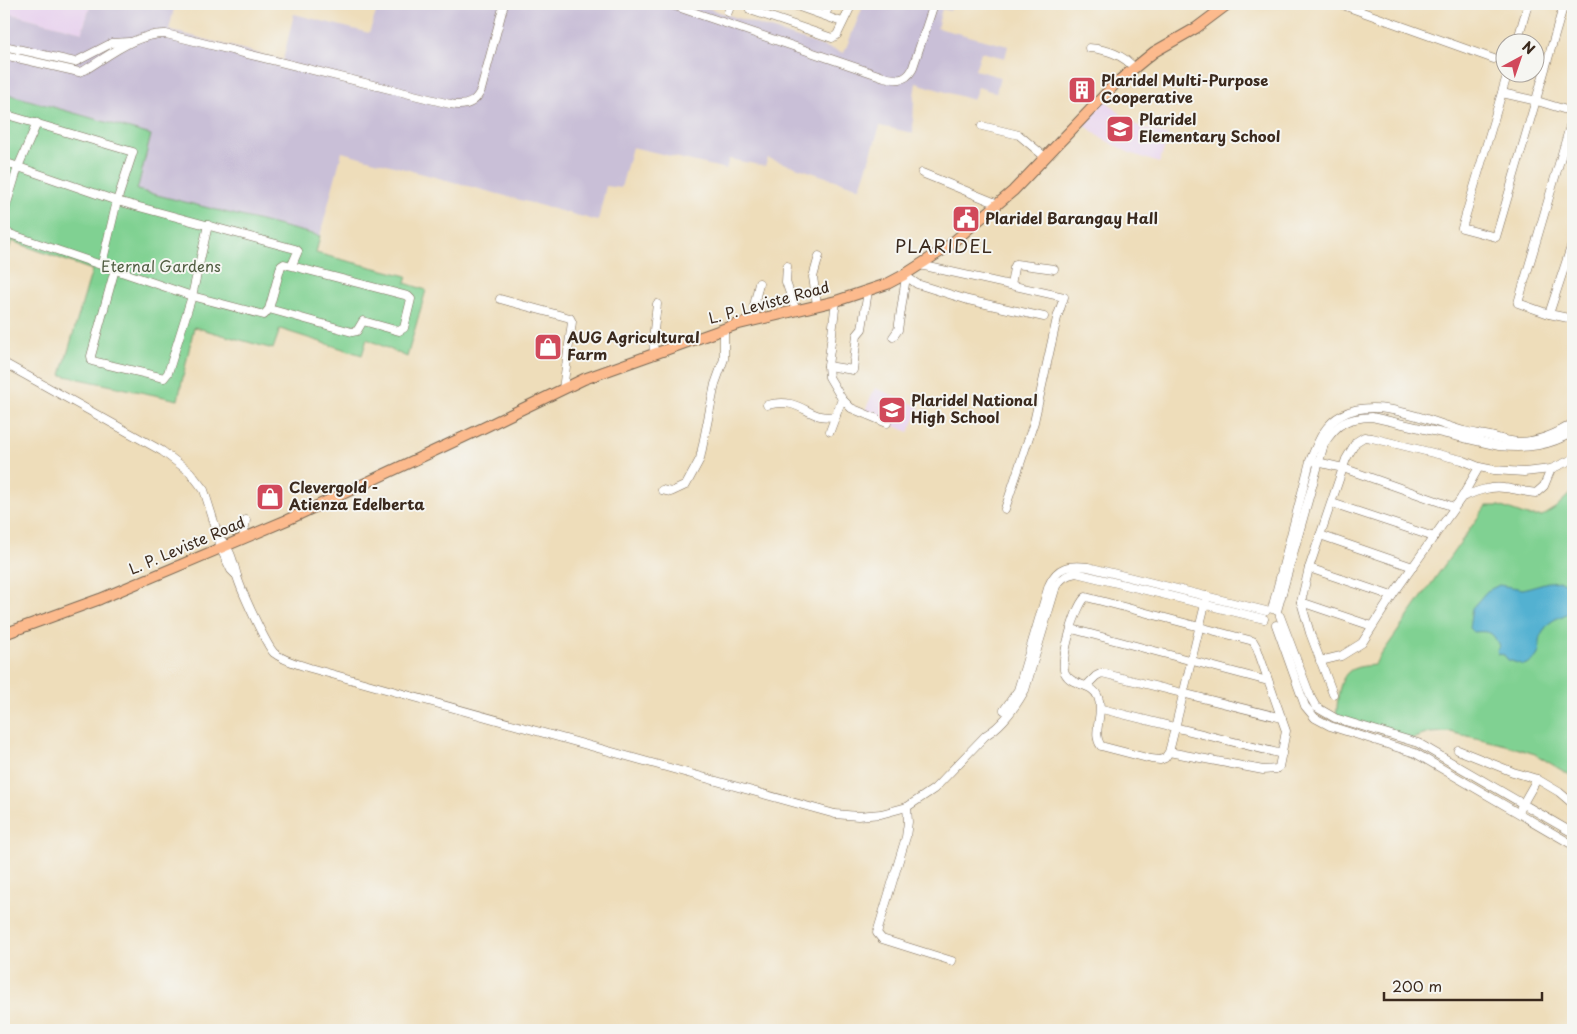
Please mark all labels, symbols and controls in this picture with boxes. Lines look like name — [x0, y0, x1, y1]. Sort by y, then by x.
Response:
north arrow — [1494, 32, 1544, 82]
text: N — [1518, 36, 1540, 59]
place label: Plaridel Multi-Purpose Cooperative — [1101, 68, 1268, 108]
building icon: Plaridel Multi-Purpose Cooperative — [1067, 75, 1097, 105]
place label: Plaridel Elementary School — [1139, 107, 1280, 147]
school or university icon: Plaridel Elementary School — [1105, 114, 1135, 144]
public building icon: Plaridel Barangay Hall — [951, 204, 981, 234]
place label: Plaridel Barangay Hall — [985, 206, 1158, 229]
district label: PLARIDEL — [895, 232, 993, 259]
park label: Eternal Gardens — [101, 254, 221, 277]
street label: L. P. Leviste Road — [705, 274, 832, 329]
place label: AUG Agricultural Farm — [566, 325, 700, 365]
shop icon: AUG Agricultural Farm — [533, 332, 563, 362]
place label: Plaridel National High School — [911, 388, 1038, 428]
school or university icon: Plaridel National High School — [877, 395, 907, 425]
place label: Clevergold - Atienza Edelberta — [289, 475, 425, 515]
shop icon: Clevergold - Atienza Edelberta — [255, 482, 285, 512]
street label: L. P. Leviste Road — [125, 510, 248, 580]
scale bar — [1384, 969, 1542, 1001]
text: 200 m — [1392, 974, 1442, 997]

